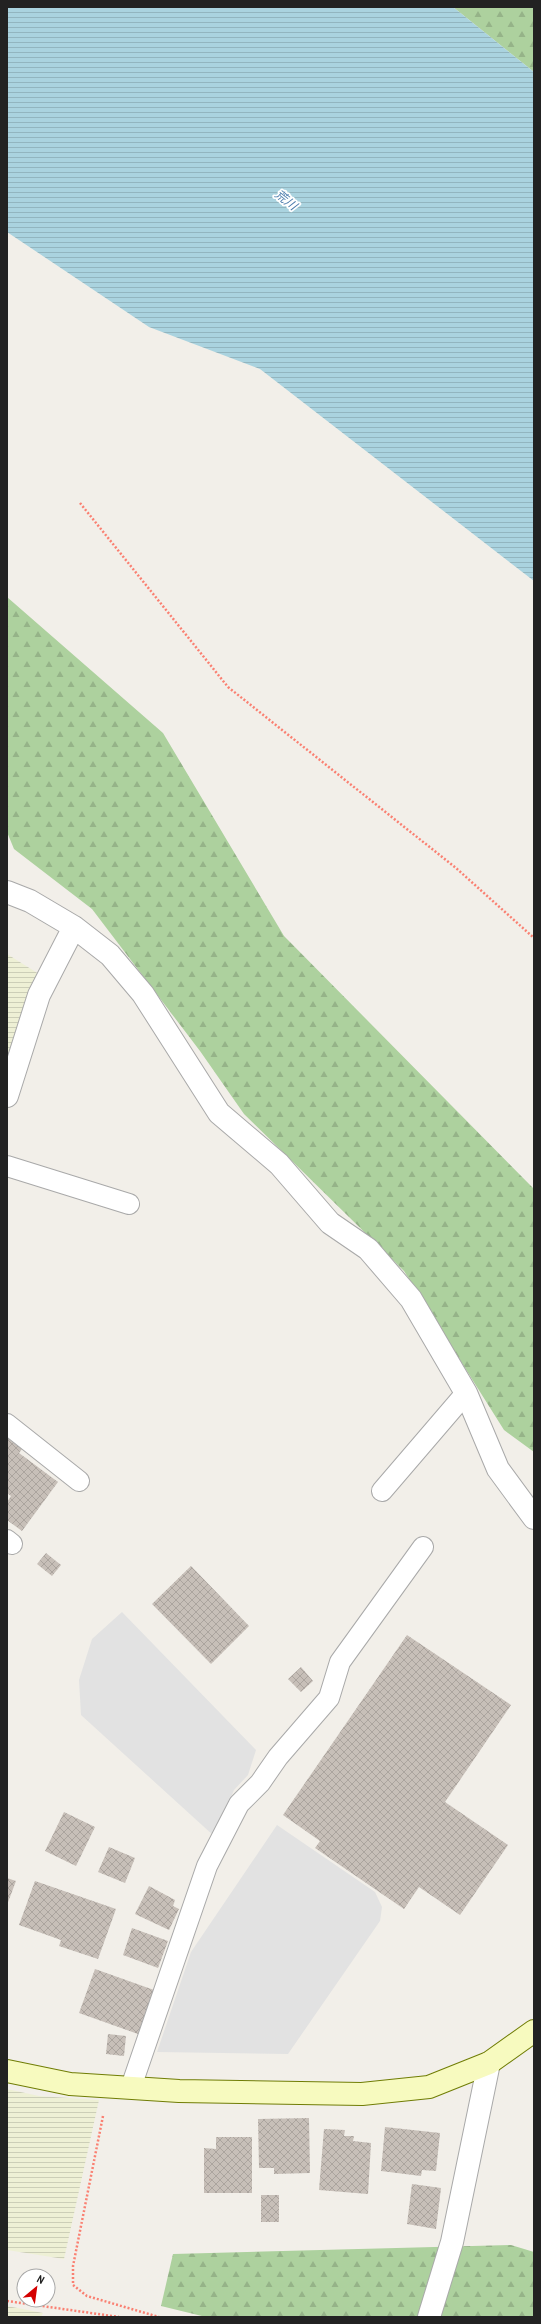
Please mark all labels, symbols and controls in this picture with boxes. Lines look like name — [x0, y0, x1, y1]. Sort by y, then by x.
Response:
water label: 荒川 — [272, 186, 302, 215]
north arrow — [16, 2268, 56, 2308]
text: N — [35, 2272, 47, 2287]

